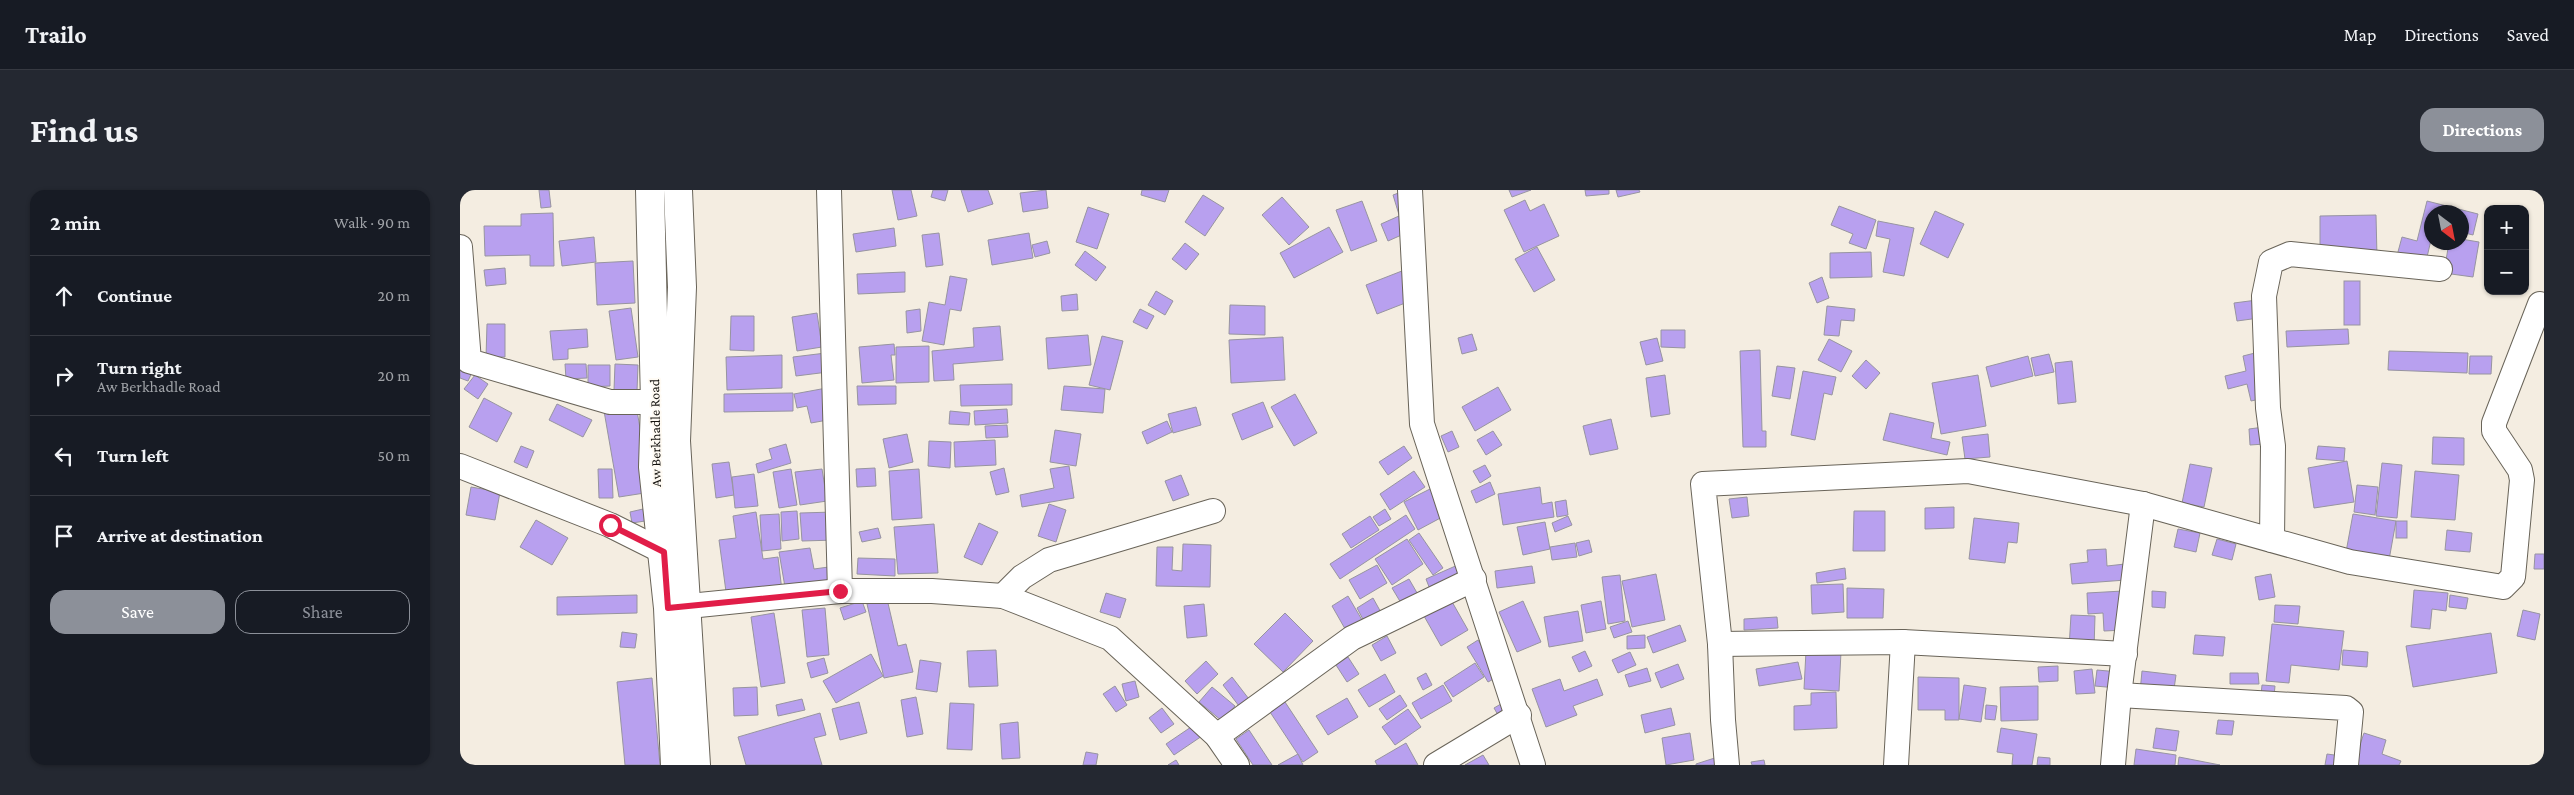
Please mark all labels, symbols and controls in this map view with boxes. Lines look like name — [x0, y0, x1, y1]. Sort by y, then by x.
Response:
text: Trailo — [25, 21, 87, 48]
text: Map — [2344, 25, 2376, 45]
text: Directions — [2404, 25, 2479, 45]
text: Saved — [2507, 25, 2549, 45]
button: Directions — [2420, 108, 2544, 152]
text: Find us — [30, 111, 138, 150]
north arrow — [2424, 205, 2469, 250]
map controls — [2484, 205, 2529, 295]
button: + — [2484, 205, 2529, 250]
text: 2 min — [50, 211, 101, 235]
text: Walk · 90 m — [334, 214, 410, 231]
button: − — [2484, 250, 2529, 295]
icon: ahead — [50, 282, 78, 310]
text: Continue — [97, 285, 172, 306]
text: 20 m — [377, 287, 410, 304]
text: Turn right — [97, 357, 182, 378]
icon: right — [50, 362, 78, 390]
text: 20 m — [377, 367, 410, 384]
text: Aw Berkhadle Road — [97, 378, 221, 395]
street label: Aw Berkhadle Road — [646, 378, 664, 487]
icon: left — [50, 442, 78, 470]
text: Turn left — [97, 445, 169, 466]
text: 50 m — [378, 447, 410, 464]
route start — [599, 514, 622, 537]
icon: arrive — [50, 522, 78, 550]
text: Arrive at destination — [97, 525, 263, 546]
route end — [829, 580, 852, 603]
button: Save — [50, 590, 225, 634]
button: Share — [235, 590, 410, 634]

